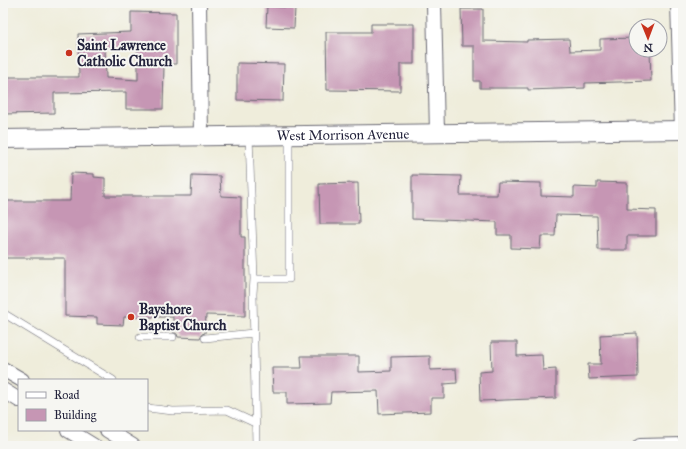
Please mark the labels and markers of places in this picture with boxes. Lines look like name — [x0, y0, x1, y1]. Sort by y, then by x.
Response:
place label: Saint Lawrence Catholic Church — [77, 37, 173, 70]
marker: Saint Lawrence Catholic Church — [64, 48, 74, 58]
place label: Bayshore Baptist Church — [139, 301, 227, 335]
marker: Bayshore Baptist Church — [126, 312, 136, 322]

